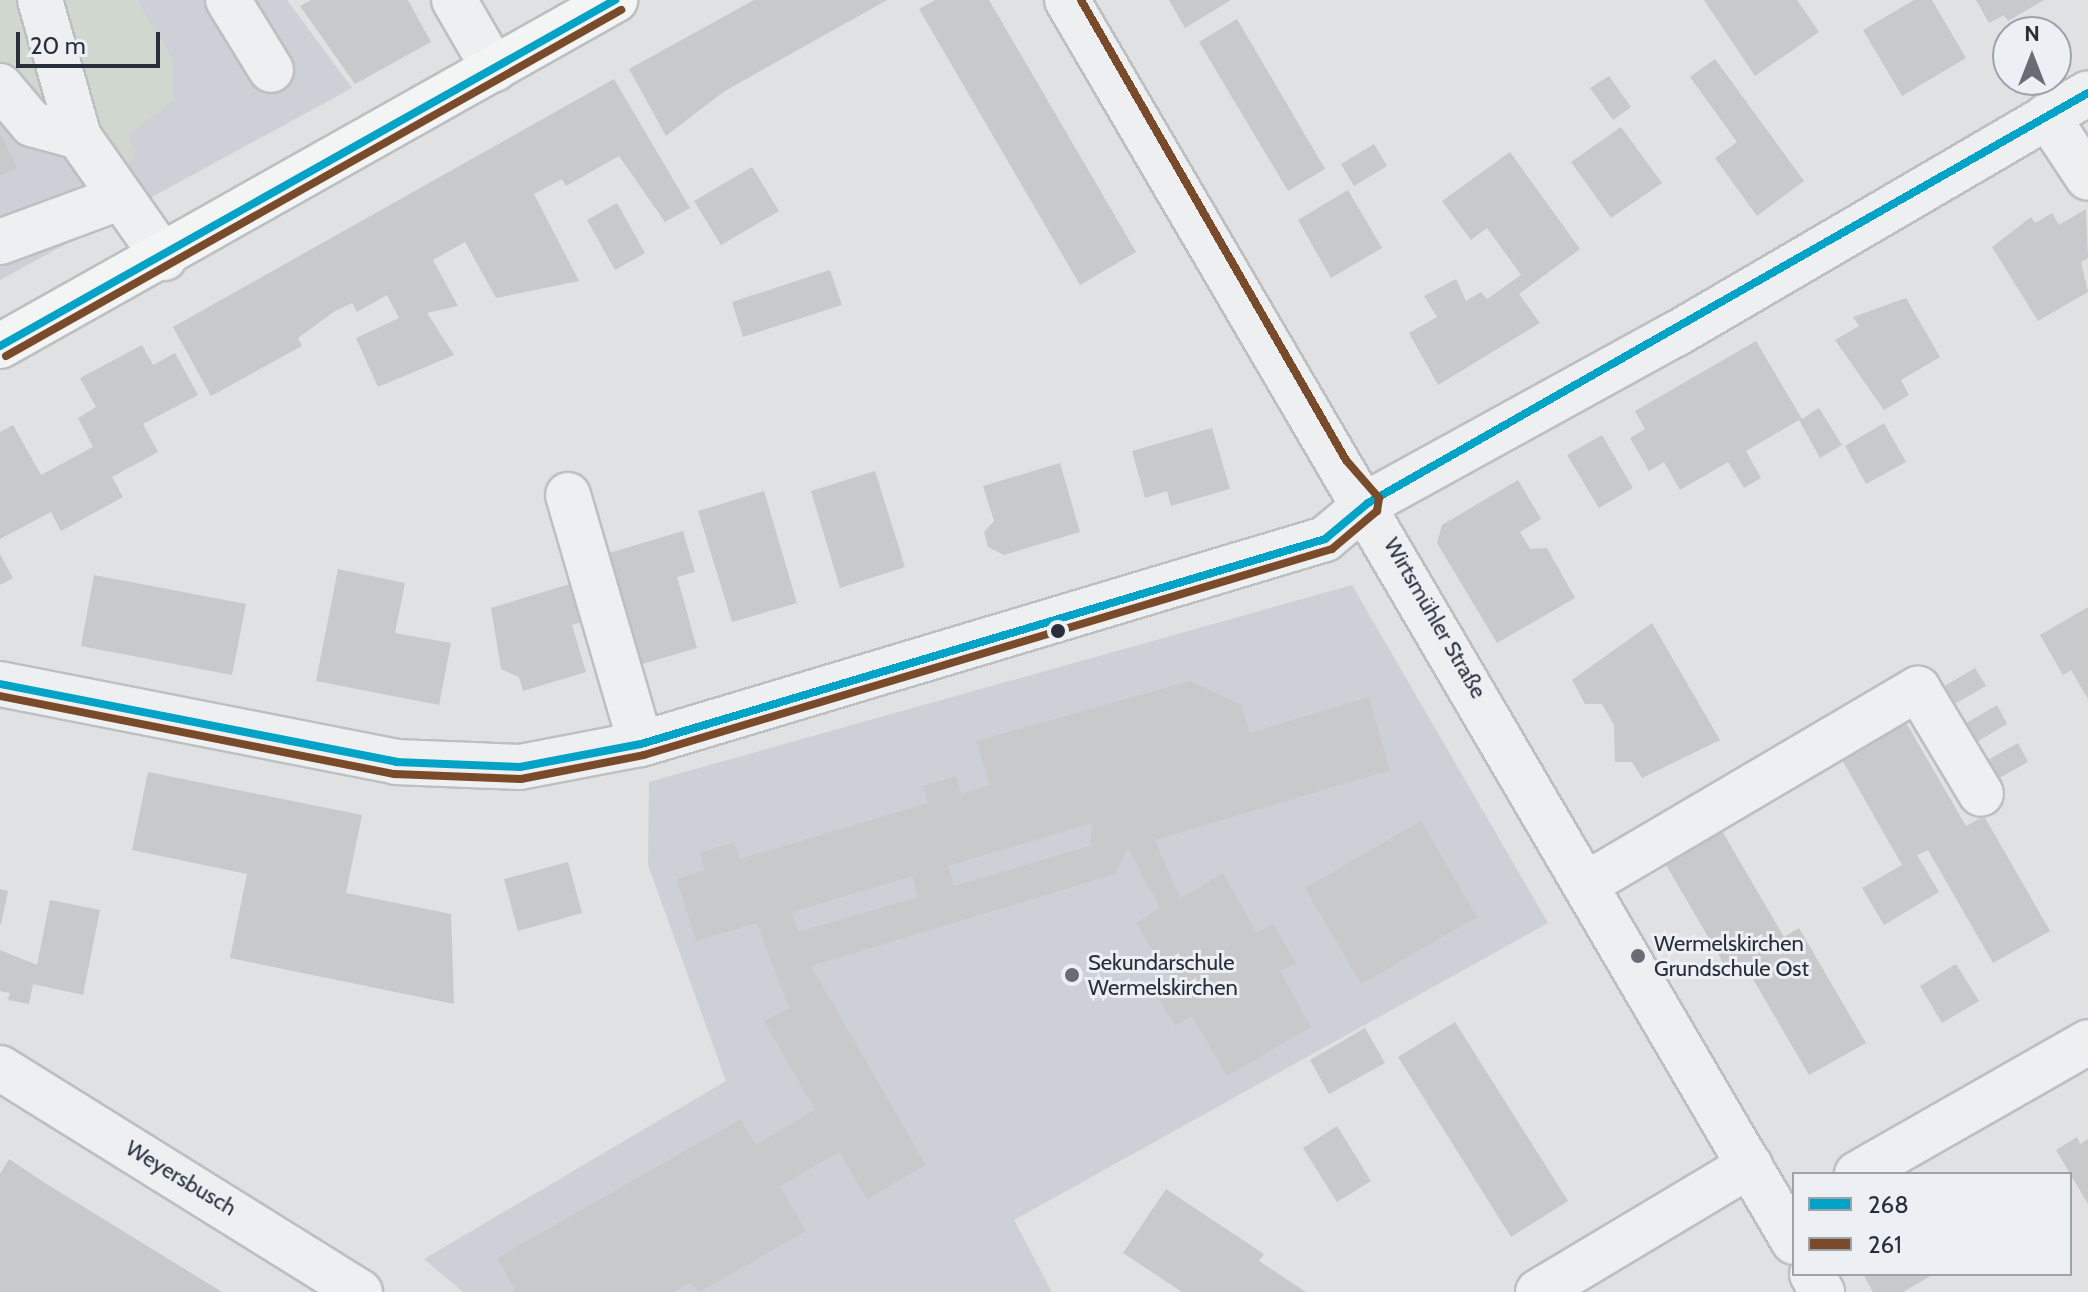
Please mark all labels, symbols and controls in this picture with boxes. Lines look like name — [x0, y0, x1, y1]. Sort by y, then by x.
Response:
scale bar — [20, 16, 164, 66]
north arrow — [1992, 16, 2072, 96]
text: N — [2024, 20, 2040, 47]
text: 20 m — [30, 31, 86, 60]
street label: Wirtsmühler Straße — [1378, 533, 1492, 703]
unlabelled marker — [1050, 623, 1066, 639]
place label: Wermelskirchen Grundschule Ost — [1654, 930, 1809, 982]
marker: Wermelskirchen Grundschule Ost — [1629, 947, 1647, 965]
place label: Sekundarschule Wermelskirchen — [1088, 949, 1238, 1000]
marker: Sekundarschule Wermelskirchen — [1063, 966, 1081, 984]
street label: Weyersbusch — [121, 1135, 241, 1221]
legend — [1792, 1172, 2072, 1276]
text: 268 — [1868, 1190, 1909, 1219]
text: 261 — [1868, 1230, 1902, 1259]

